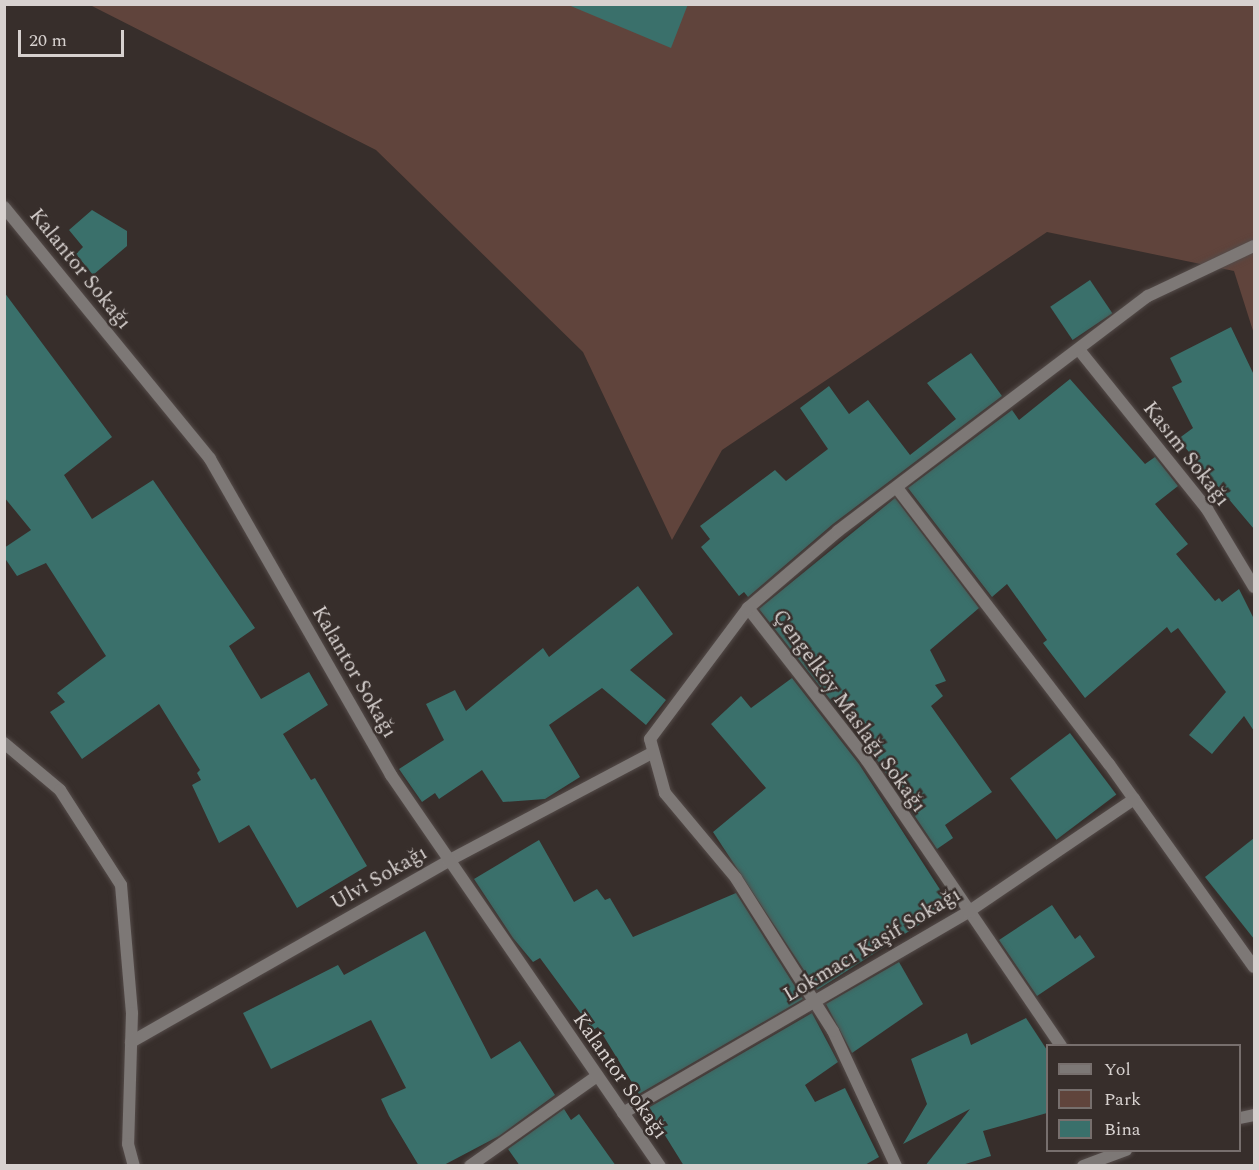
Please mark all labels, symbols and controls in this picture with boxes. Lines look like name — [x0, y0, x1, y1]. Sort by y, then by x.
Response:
scale bar — [21, 18, 128, 56]
text: 20 m — [29, 27, 67, 54]
street label: Kalantor Sokağı — [24, 203, 136, 335]
street label: Kasım Sokağı — [1137, 396, 1235, 512]
street label: Kalantor Sokağı — [306, 601, 402, 743]
street label: Çengelköy Maslağı Sokağı — [767, 605, 931, 817]
street label: Ulvi Sokağı — [326, 840, 432, 916]
street label: Lokmacı Kaşif Sokağı — [779, 882, 965, 1008]
street label: Kalantor Sokağı — [567, 1008, 673, 1144]
legend — [1046, 1044, 1241, 1152]
text: Yol — [1104, 1056, 1131, 1083]
text: Park — [1104, 1086, 1141, 1113]
text: Bina — [1104, 1116, 1141, 1143]

